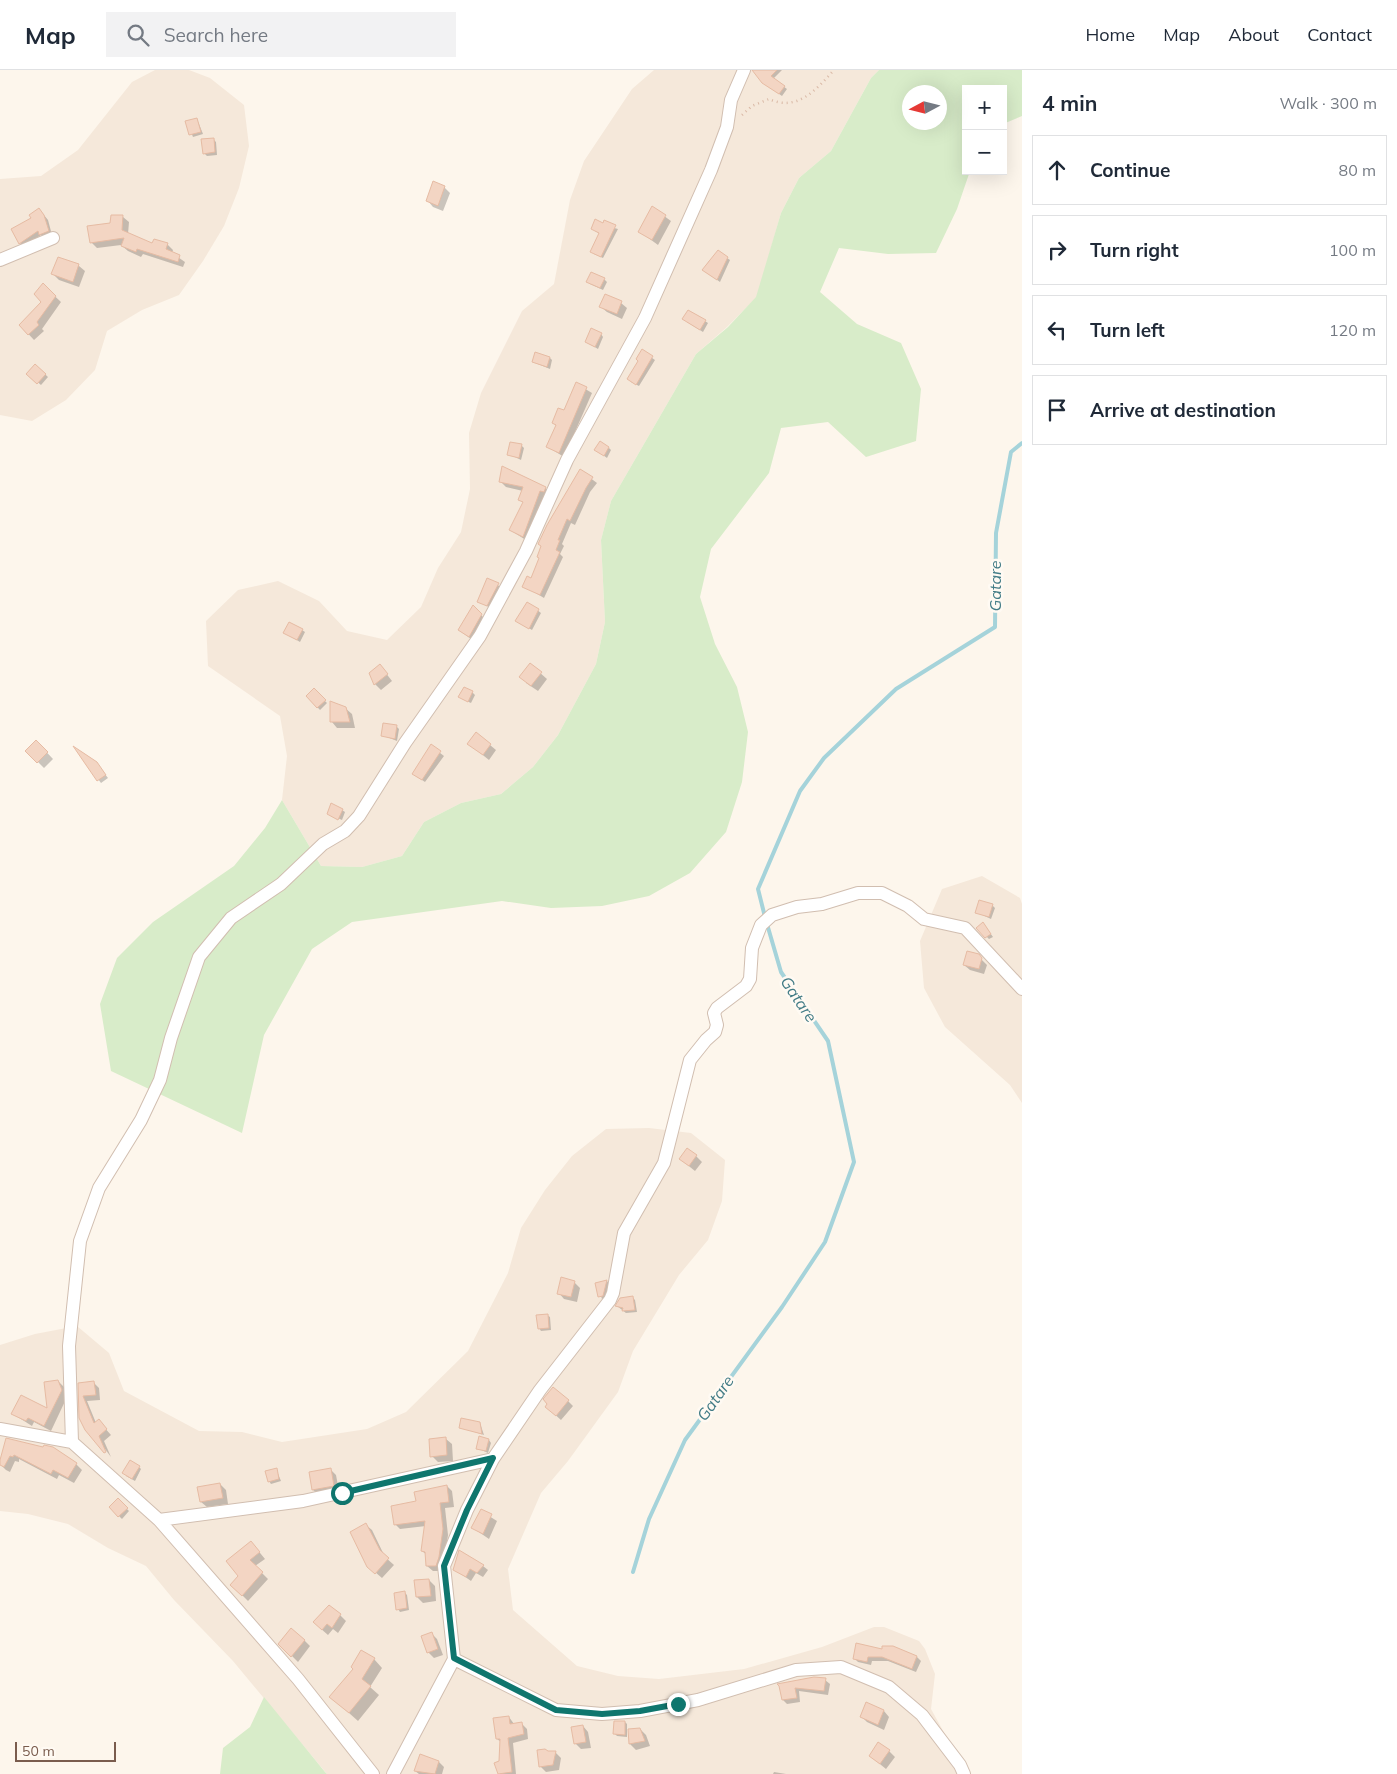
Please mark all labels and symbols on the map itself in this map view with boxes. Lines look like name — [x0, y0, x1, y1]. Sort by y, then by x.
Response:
north arrow — [902, 85, 947, 130]
water label: Gatare — [985, 560, 1005, 611]
water label: Gatare — [776, 972, 822, 1026]
water label: Gatare — [692, 1371, 738, 1425]
route start — [331, 1482, 354, 1505]
route end — [667, 1693, 690, 1716]
scale bar — [15, 1739, 116, 1762]

